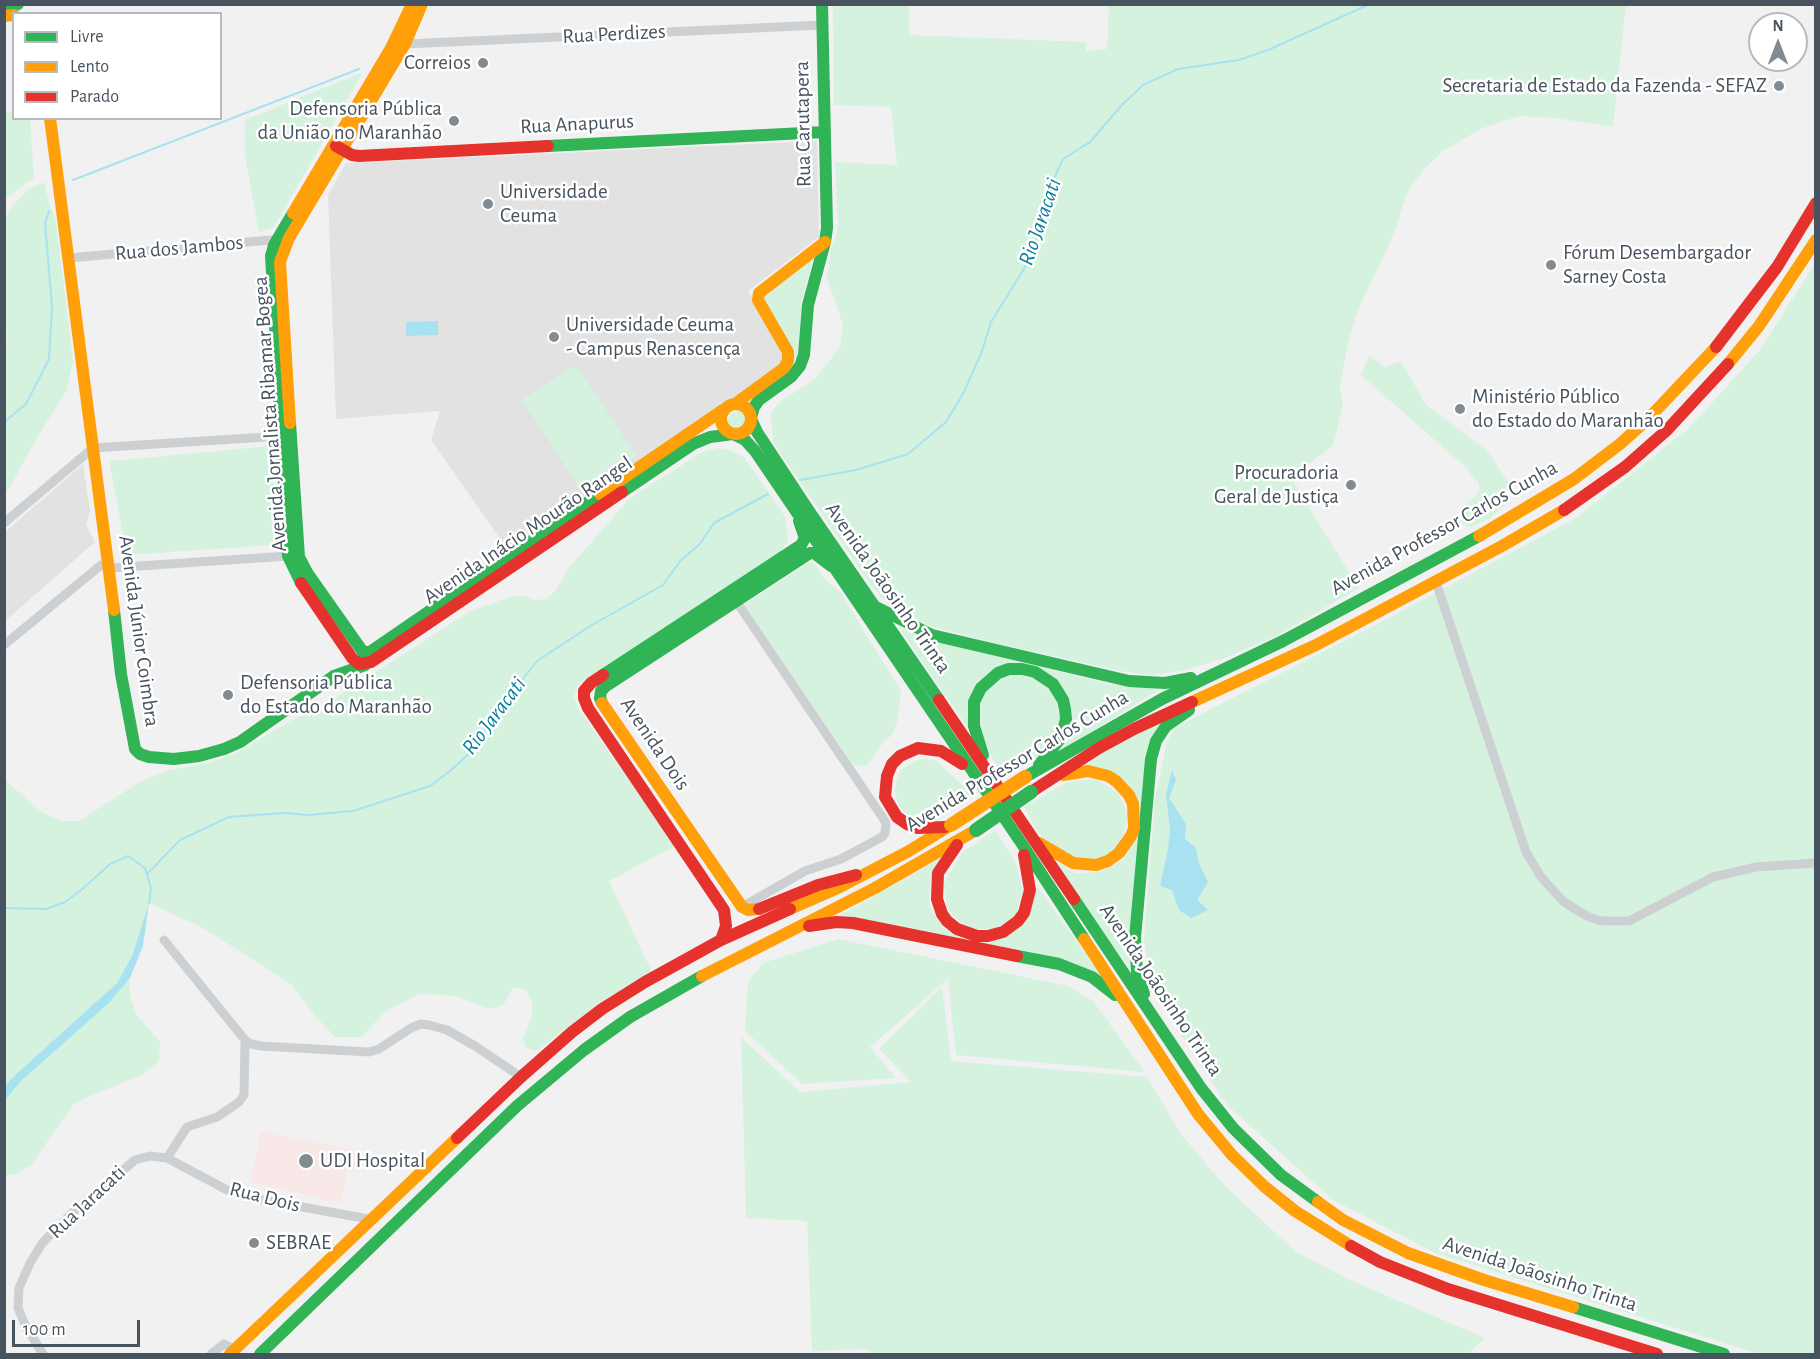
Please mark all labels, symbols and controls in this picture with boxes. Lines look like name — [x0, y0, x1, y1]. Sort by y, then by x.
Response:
legend — [12, 12, 222, 120]
north arrow — [1748, 12, 1808, 72]
text: N — [1772, 18, 1784, 34]
street label: Rua Perdizes — [562, 19, 666, 49]
text: Livre — [70, 28, 104, 46]
place label: Correios — [404, 50, 471, 76]
marker: Correios — [476, 56, 490, 70]
text: Lento — [70, 58, 109, 76]
street label: Rua Carutapera — [789, 61, 817, 187]
place label: Secretaria de Estado da Fazenda - SEFAZ — [1442, 73, 1767, 99]
marker: Secretaria de Estado da Fazenda - SEFAZ — [1772, 79, 1786, 93]
text: Parado — [70, 88, 119, 106]
place label: Defensoria Pública da União no Maranhão — [258, 96, 442, 146]
street label: Rua Anapurus — [519, 108, 635, 140]
marker: Defensoria Pública da União no Maranhão — [447, 114, 461, 128]
water label: Rio Jaracati — [1013, 175, 1067, 269]
place label: Universidade Ceuma — [500, 179, 608, 229]
marker: Universidade Ceuma — [481, 197, 495, 211]
street label: Rua dos Jambos — [114, 230, 244, 266]
place label: Fórum Desembargador Sarney Costa — [1563, 240, 1751, 290]
marker: Fórum Desembargador Sarney Costa — [1544, 258, 1558, 272]
street label: Avenida Jornalista Ribamar Bogea — [248, 275, 292, 553]
place label: Universidade Ceuma - Campus Renascença — [566, 312, 741, 362]
marker: Universidade Ceuma - Campus Renascença — [547, 330, 561, 344]
place label: Ministério Público do Estado do Maranhão — [1472, 384, 1664, 434]
marker: Ministério Público do Estado do Maranhão — [1453, 402, 1467, 416]
street label: Avenida Inácio Mourão Rangel — [419, 451, 637, 609]
street label: Avenida Professor Carlos Cunha — [1326, 455, 1562, 601]
place label: Procuradoria Geral de Justiça — [1214, 460, 1339, 510]
marker: Procuradoria Geral de Justiça — [1344, 478, 1358, 492]
street label: Avenida Joãosinho Trinta — [820, 498, 956, 678]
street label: Avenida Júnior Coimbra — [113, 534, 165, 728]
place label: Defensoria Pública do Estado do Maranhão — [240, 670, 432, 720]
water label: Rio Jaracati — [456, 672, 532, 760]
street label: Avenida Professor Carlos Cunha — [901, 684, 1133, 838]
marker: Defensoria Pública do Estado do Maranhão — [221, 688, 235, 702]
street label: Avenida Dois — [615, 693, 695, 795]
street label: Avenida Joãosinho Trinta — [1094, 899, 1228, 1081]
place label: UDI Hospital — [320, 1148, 425, 1174]
marker: UDI Hospital — [297, 1152, 315, 1170]
street label: Rua Jaracati — [43, 1160, 131, 1244]
street label: Rua Dois — [227, 1176, 303, 1218]
place label: SEBRAE — [266, 1230, 331, 1256]
street label: Avenida Joãosinho Trinta — [1440, 1231, 1640, 1317]
marker: SEBRAE — [247, 1236, 261, 1250]
scale bar — [15, 1308, 142, 1346]
text: 100 m — [23, 1321, 66, 1339]

